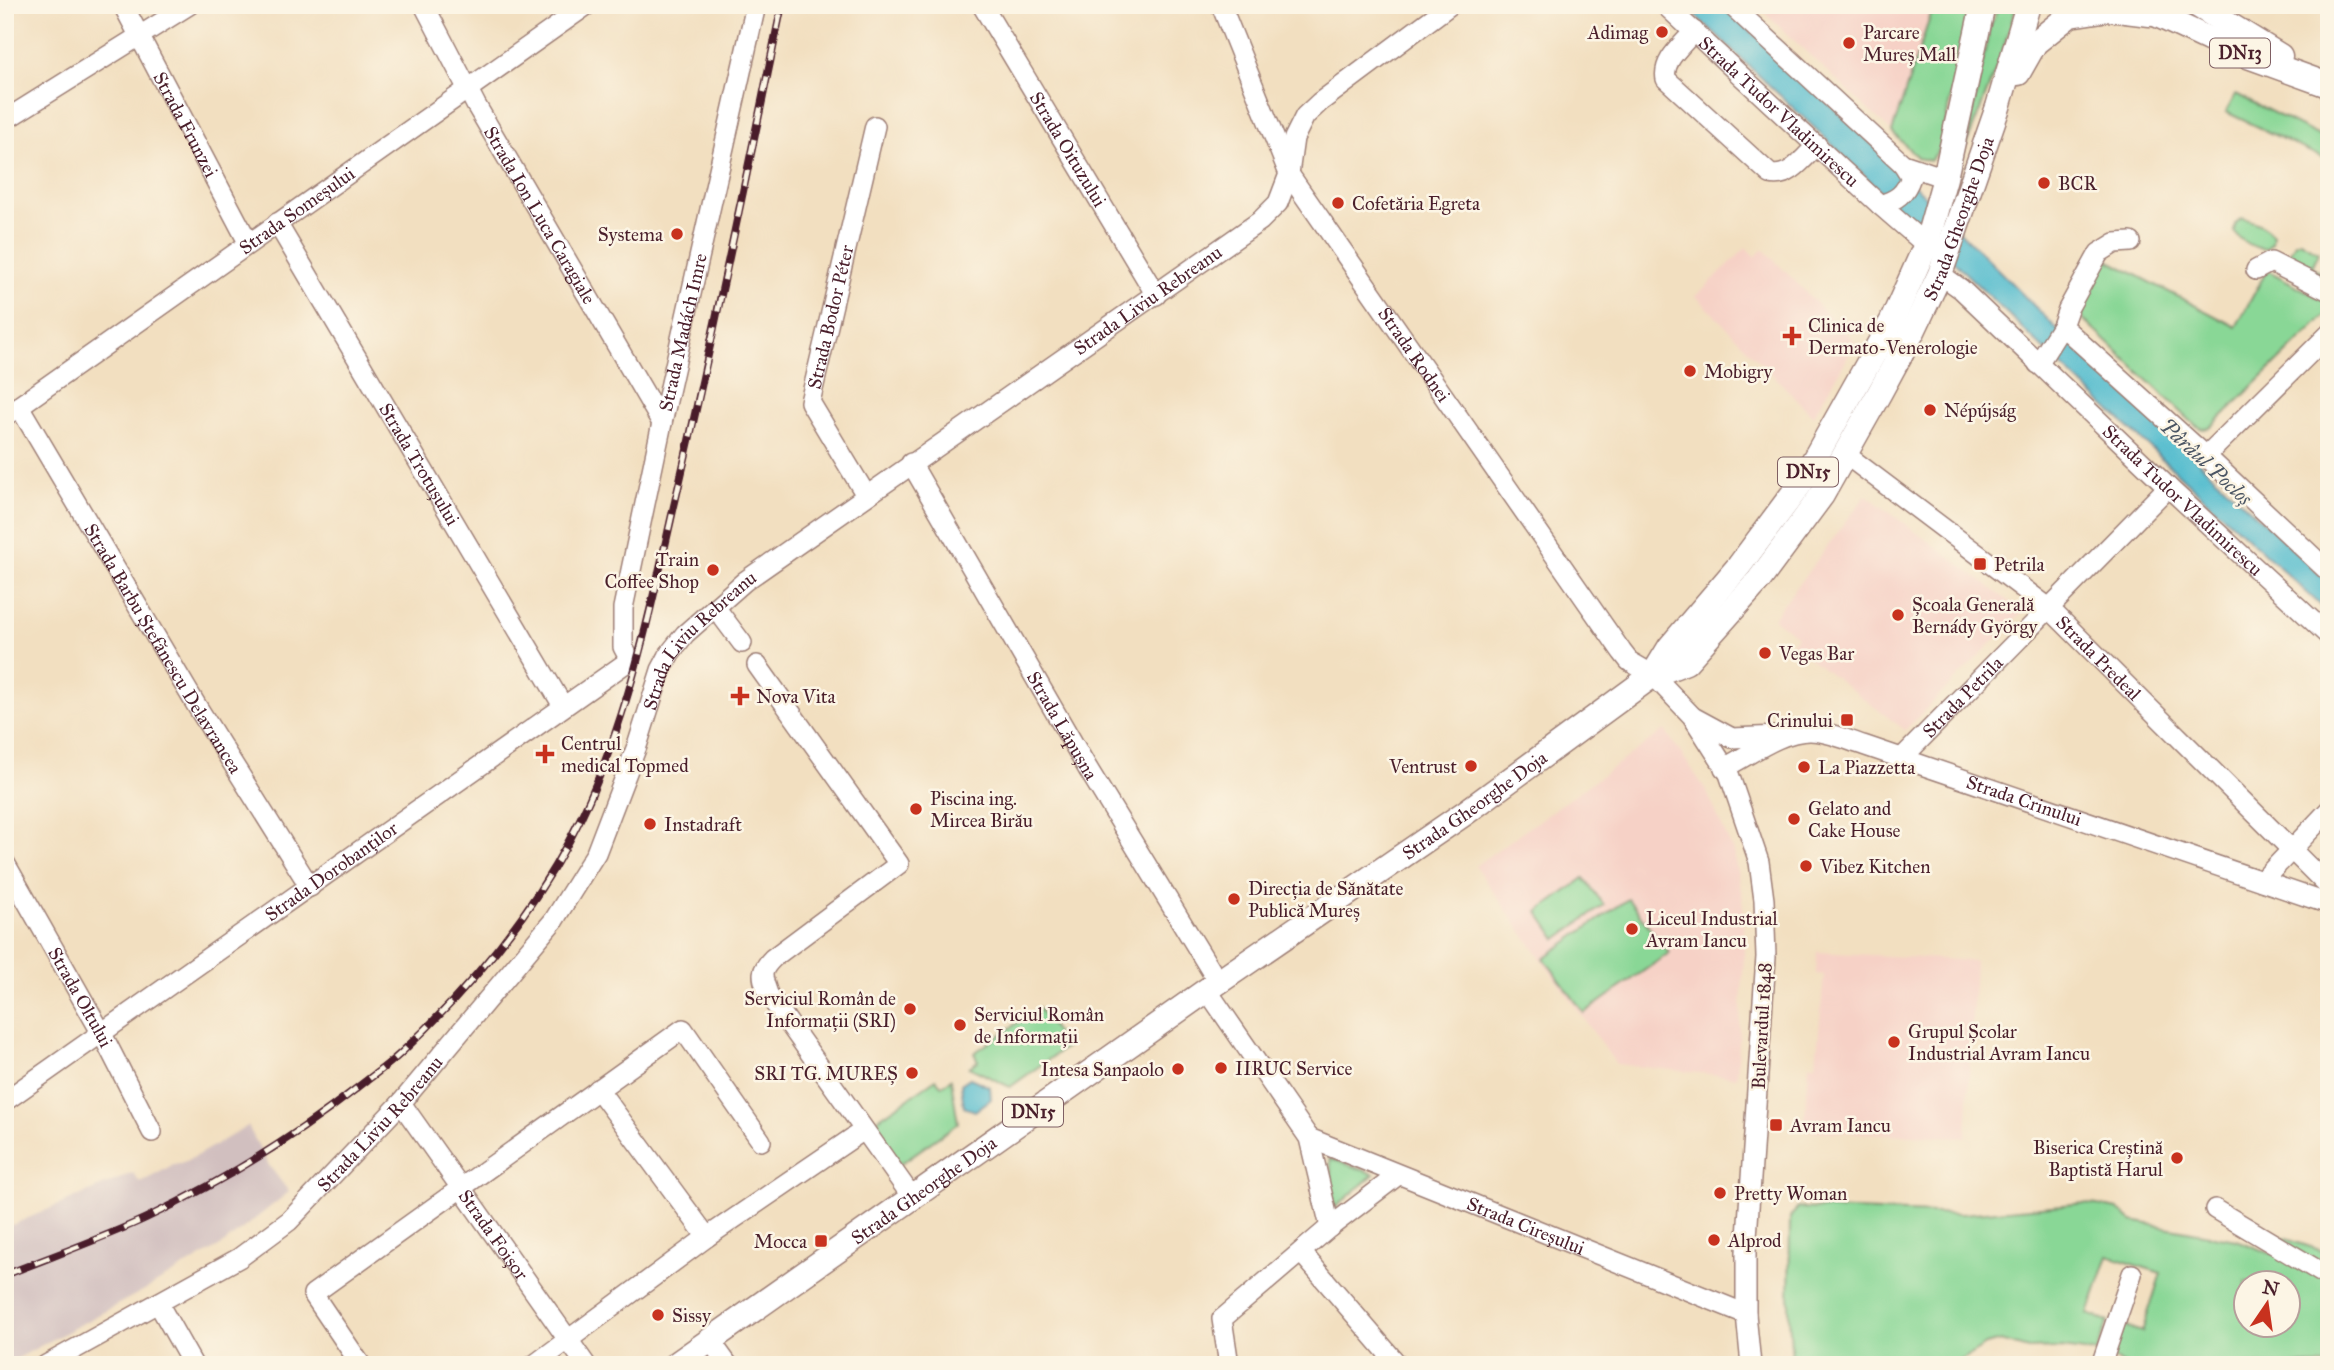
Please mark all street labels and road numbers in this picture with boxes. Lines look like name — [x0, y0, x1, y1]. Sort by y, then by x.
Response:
street label: Strada Tudor Vladimirescu — [1694, 31, 1864, 192]
road number: DN13 — [2210, 38, 2270, 68]
street label: Strada Frunzei — [148, 68, 223, 181]
street label: Strada Oituzului — [1025, 88, 1111, 211]
street label: Strada Ion Luca Caragiale — [479, 122, 601, 308]
street label: Strada Gheorghe Doja — [1918, 133, 1999, 304]
street label: Strada Someșului — [235, 162, 359, 259]
street label: Strada Liviu Rebreanu — [1069, 240, 1226, 360]
street label: Strada Bodor Péter — [802, 242, 859, 391]
street label: Strada Madách Imre — [654, 251, 712, 413]
street label: Strada Rodnei — [1373, 303, 1455, 407]
street label: Strada Trotușului — [374, 399, 464, 529]
street label: Strada Tudor Vladimirescu — [2098, 420, 2267, 581]
road number: DN15 — [1778, 458, 1838, 486]
street label: Strada Barbu Ștefănescu Delavrancea — [79, 519, 247, 779]
street label: Strada Liviu Rebreanu — [638, 566, 761, 713]
street label: Strada Predeal — [2051, 611, 2147, 706]
street label: Strada Petrila — [1918, 651, 2008, 743]
street label: Strada Lăpușna — [1022, 667, 1103, 785]
street label: Strada Gheorghe Doja — [1398, 745, 1552, 865]
street label: Strada Crinului — [1963, 770, 2085, 831]
street label: Strada Dorobanților — [260, 816, 403, 926]
street label: Strada Oltului — [43, 943, 118, 1051]
street label: Bulevardul 1848 — [1747, 962, 1776, 1090]
street label: Strada Liviu Rebreanu — [312, 1051, 448, 1196]
road number: DN15 — [1003, 1098, 1063, 1126]
street label: Strada Gheorghe Doja — [847, 1131, 1002, 1249]
street label: Strada Foișor — [454, 1185, 534, 1285]
street label: Strada Cireșului — [1464, 1192, 1588, 1260]

